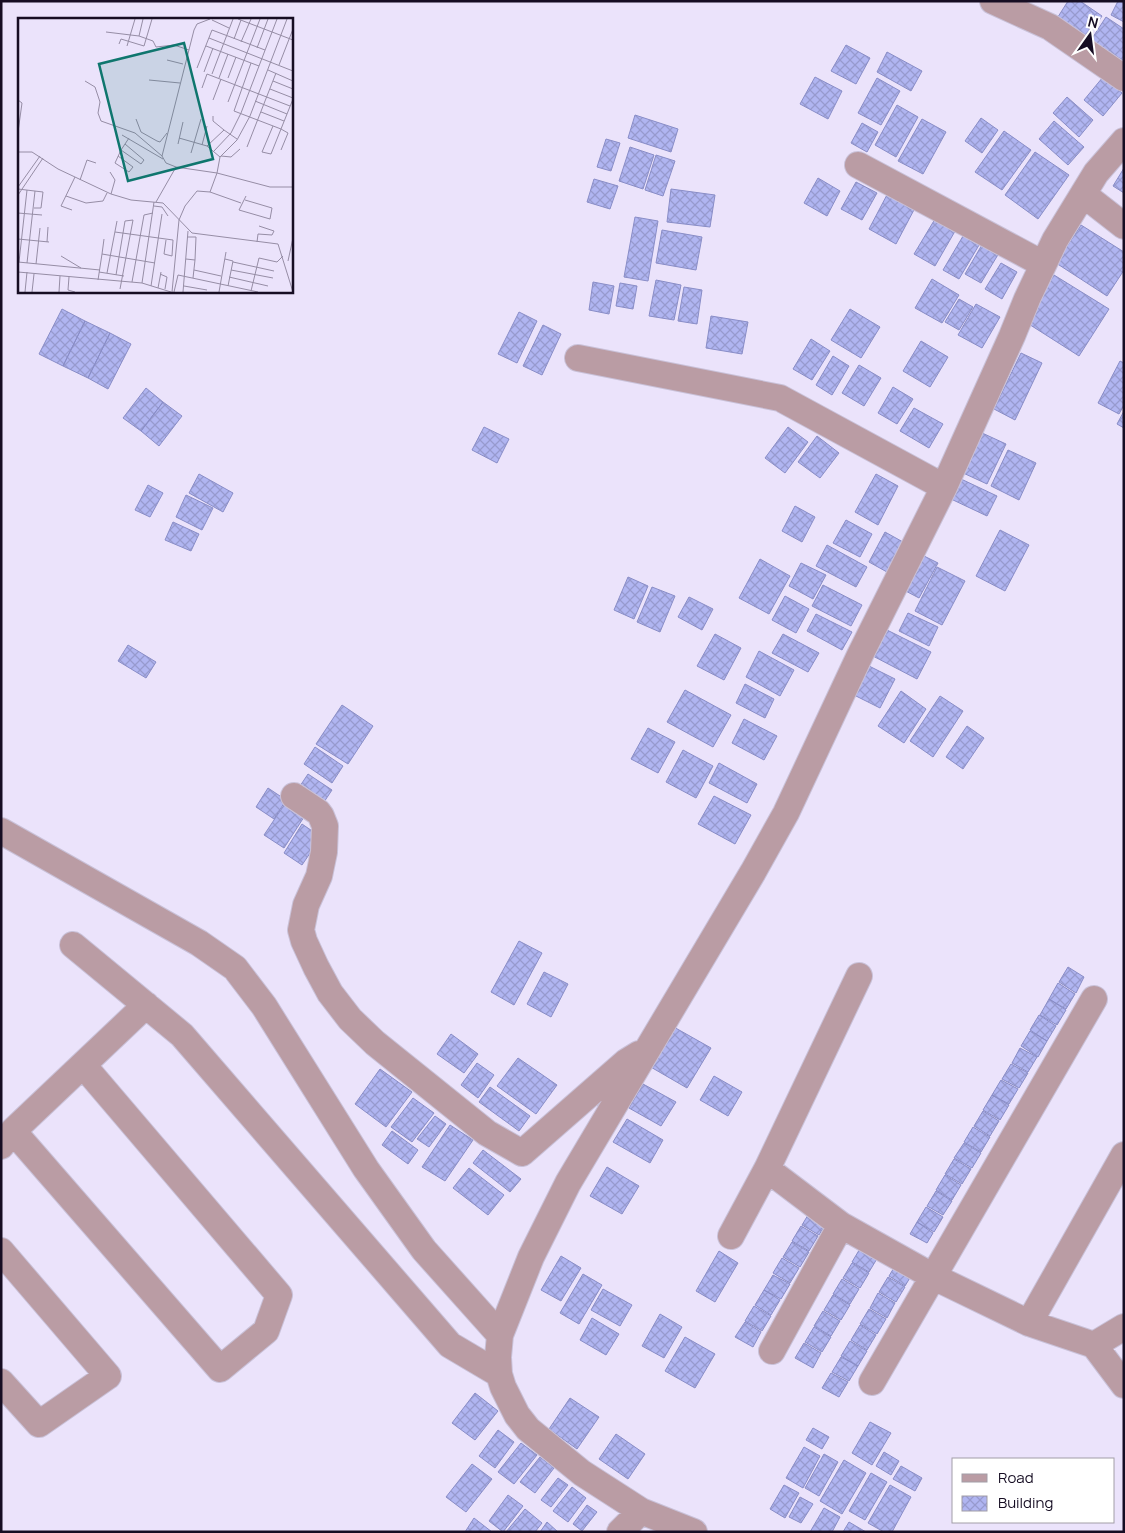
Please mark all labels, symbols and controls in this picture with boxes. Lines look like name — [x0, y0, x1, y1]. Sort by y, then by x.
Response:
north arrow — [1065, 10, 1115, 60]
text: N — [1086, 11, 1100, 32]
inset map — [18, 18, 292, 292]
legend — [952, 1458, 1115, 1523]
text: Road — [998, 1467, 1034, 1488]
text: Building — [998, 1492, 1053, 1513]

